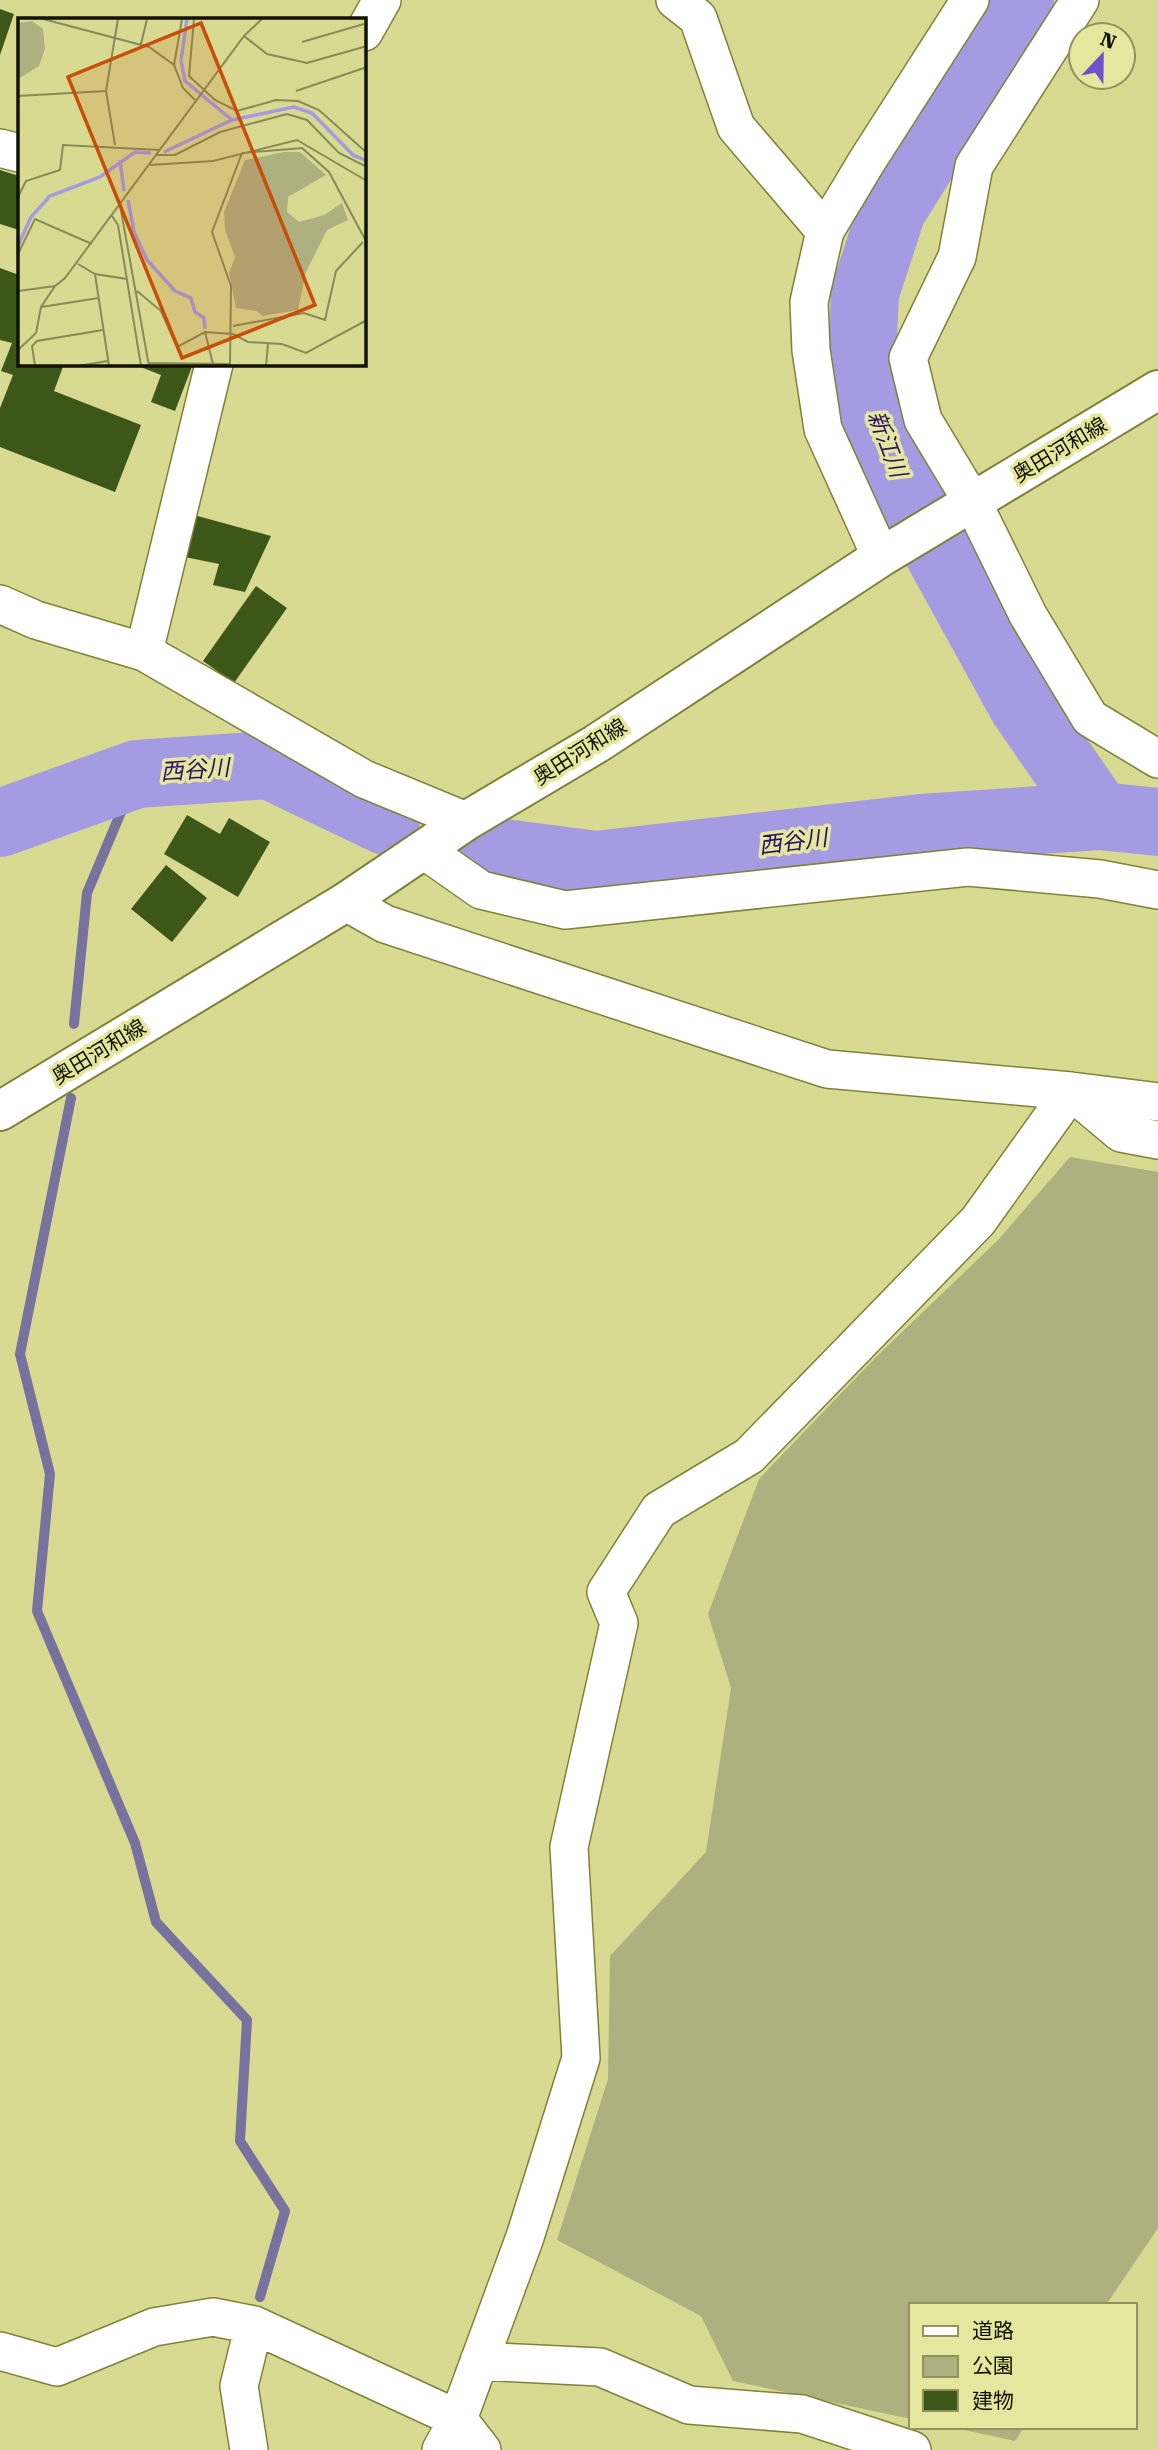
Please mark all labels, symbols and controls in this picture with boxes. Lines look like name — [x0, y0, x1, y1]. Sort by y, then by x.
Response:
inset map — [18, 18, 366, 366]
north arrow — [1067, 21, 1137, 91]
text: N — [1097, 27, 1120, 54]
water label: 新江川 — [862, 407, 913, 484]
street label: 奥田河和線 — [1009, 413, 1111, 487]
street label: 奥田河和線 — [529, 714, 631, 790]
water label: 西谷川 — [160, 754, 233, 786]
water label: 西谷川 — [757, 824, 832, 860]
street label: 奥田河和線 — [48, 1015, 150, 1089]
legend — [909, 2303, 1137, 2429]
text: 道路 — [972, 2319, 1014, 2343]
text: 公園 — [972, 2354, 1014, 2378]
text: 建物 — [972, 2389, 1014, 2413]

